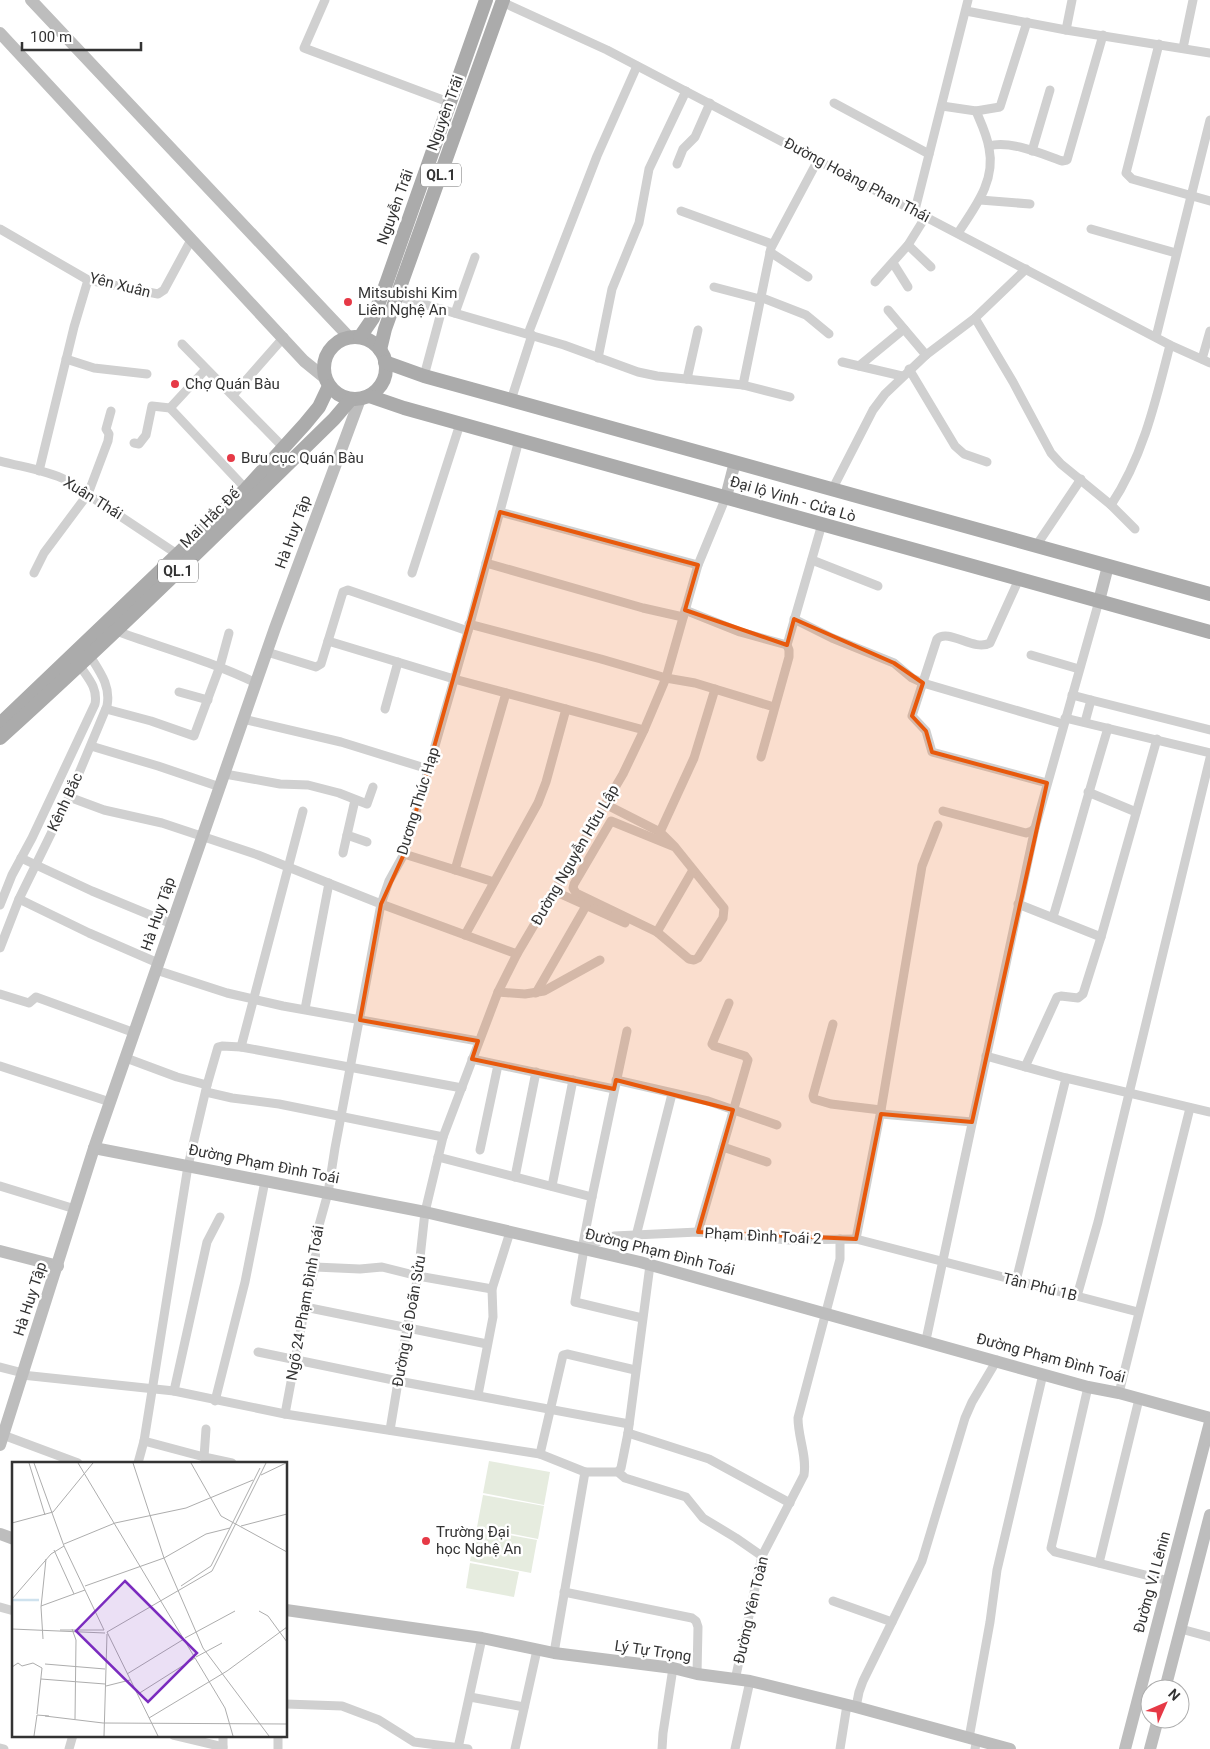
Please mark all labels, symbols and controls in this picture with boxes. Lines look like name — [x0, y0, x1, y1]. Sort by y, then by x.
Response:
scale bar — [22, 20, 141, 52]
text: 100 m — [30, 28, 72, 46]
street label: Nguyên Trãi — [423, 73, 467, 153]
street label: Đường Hoàng Phan Thái — [781, 134, 933, 226]
road number: QL.1 — [421, 164, 461, 186]
street label: Nguyễn Trãi — [373, 167, 417, 247]
street label: Yên Xuân — [88, 269, 152, 301]
place label: Mitsubishi Kim Liên Nghệ An — [358, 284, 457, 319]
marker: Mitsubishi Kim Liên Nghệ An — [342, 296, 354, 308]
place label: Chợ Quán Bàu — [185, 375, 280, 393]
marker: Chợ Quán Bàu — [169, 378, 181, 390]
place label: Bưu cục Quán Bàu — [241, 449, 364, 467]
marker: Bưu cục Quán Bàu — [225, 452, 237, 464]
street label: Đại lộ Vinh - Cửa Lò — [728, 472, 858, 526]
street label: Xuân Thái — [60, 473, 126, 523]
street label: Mai Hắc Đế — [176, 484, 244, 552]
street label: Hà Huy Tập — [271, 493, 315, 571]
road number: QL.1 — [158, 560, 198, 582]
street label: Dương Thúc Hạp — [393, 745, 443, 857]
street label: Kênh Bắc — [44, 770, 86, 834]
street label: Đường Nguyễn Hữu Lập — [527, 782, 623, 928]
street label: Hà Huy Tập — [137, 875, 179, 953]
street label: Đường Phạm Đình Toái — [187, 1141, 341, 1187]
street label: Ngõ 24 Phạm Đình Toái — [282, 1224, 328, 1382]
street label: Phạm Đình Toái 2 — [704, 1224, 822, 1248]
street label: Đường Phạm Đình Toái — [583, 1225, 737, 1279]
street label: Đường Lê Doãn Sửu — [389, 1254, 429, 1388]
street label: Hà Huy Tập — [10, 1260, 50, 1338]
street label: Tân Phú 1B — [1001, 1269, 1079, 1305]
street label: Đường Phạm Đình Toái — [975, 1329, 1127, 1387]
inset map — [12, 1462, 288, 1736]
place label: Trường Đại học Nghệ An — [436, 1523, 522, 1558]
street label: Đường V.I Lênin — [1130, 1529, 1174, 1635]
marker: Trường Đại học Nghệ An — [420, 1535, 432, 1547]
street label: Đường Yên Toàn — [730, 1554, 772, 1666]
street label: Lý Tự Trọng — [614, 1637, 692, 1665]
north arrow — [1140, 1679, 1190, 1729]
text: N — [1165, 1686, 1183, 1704]

